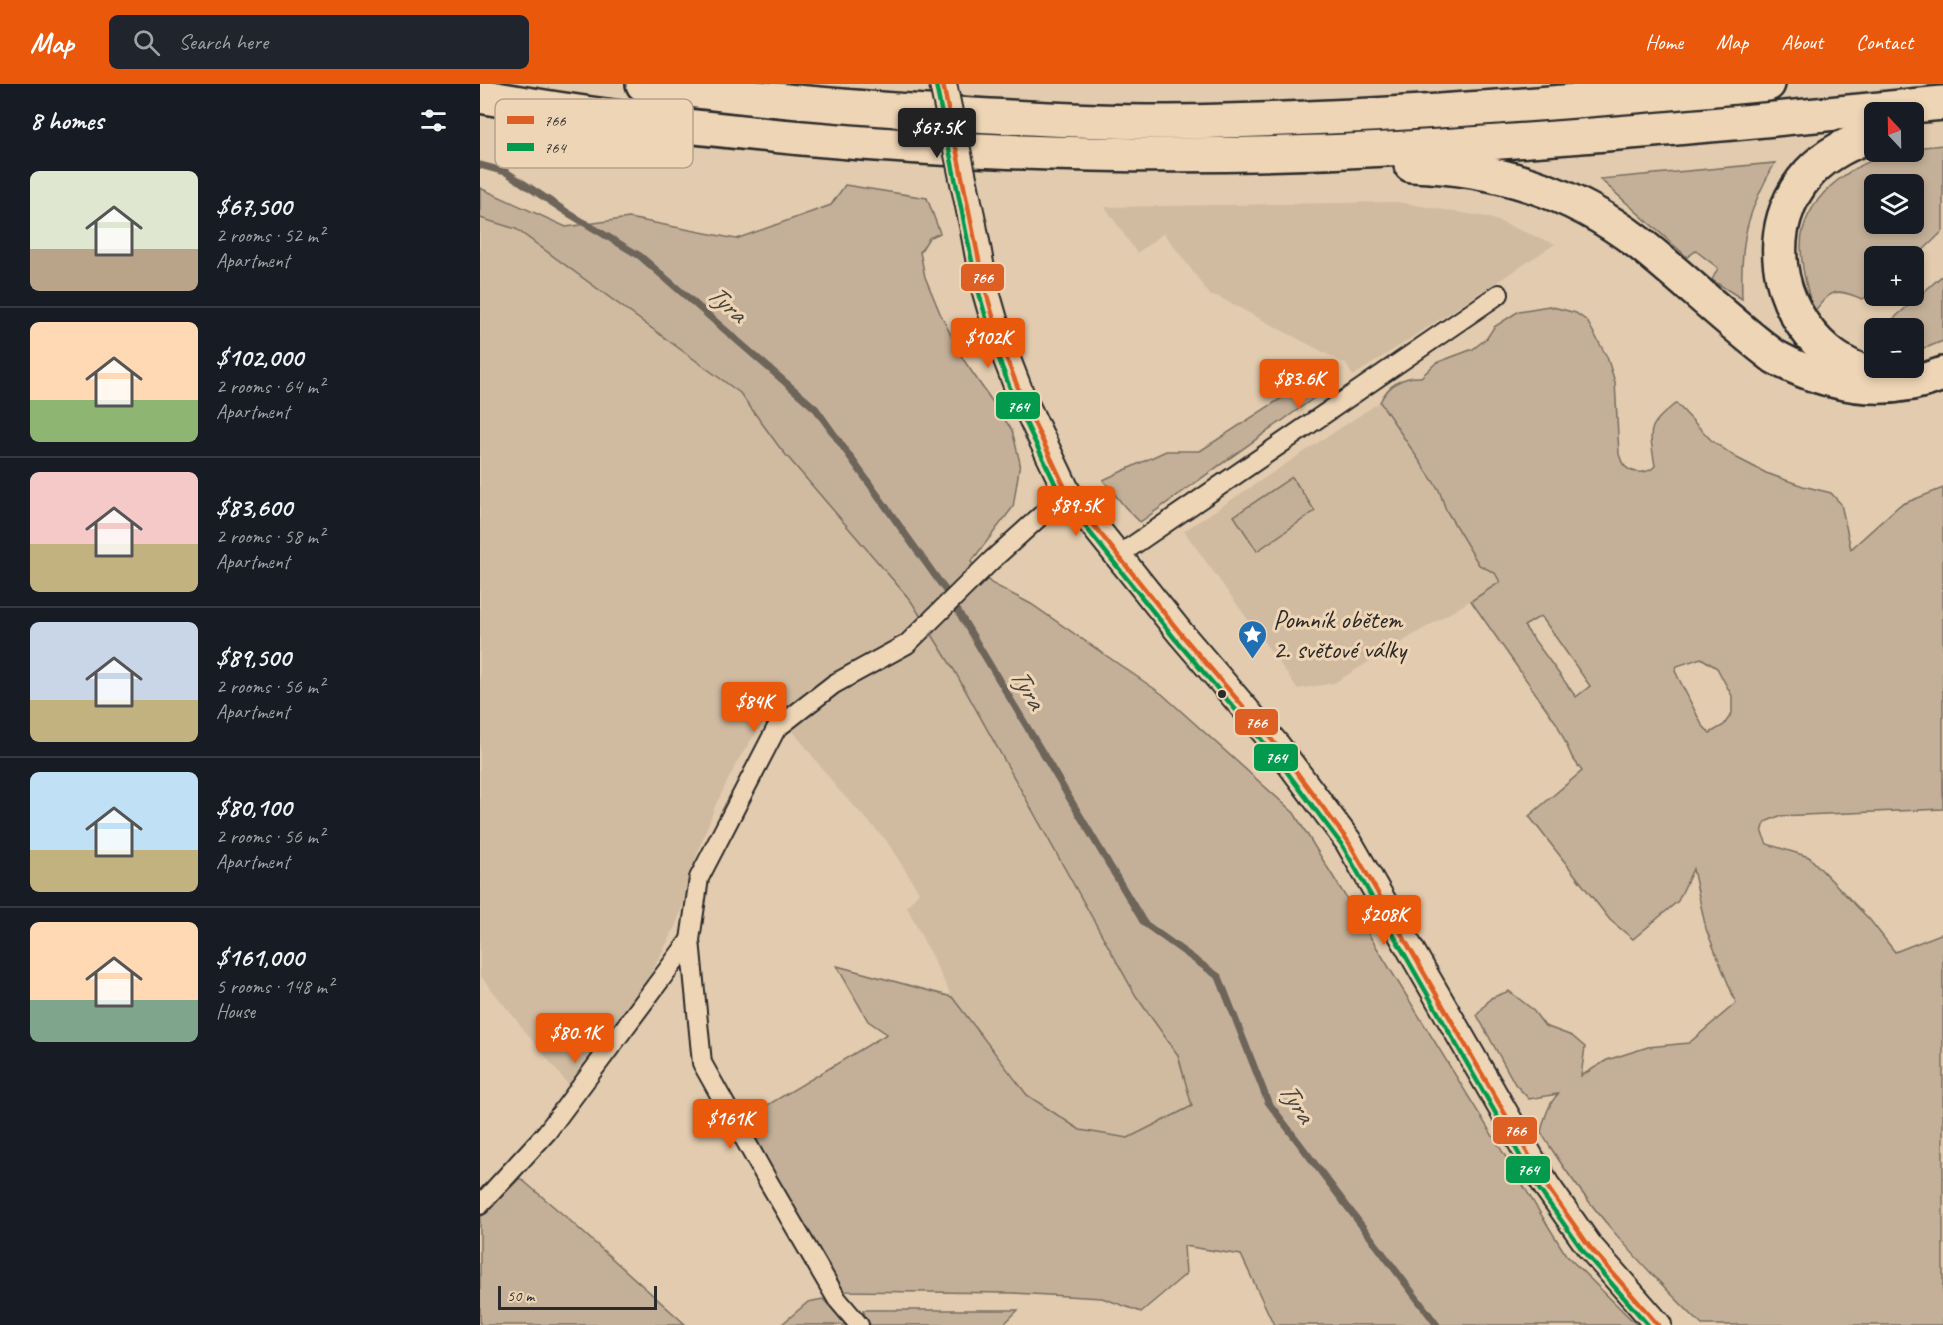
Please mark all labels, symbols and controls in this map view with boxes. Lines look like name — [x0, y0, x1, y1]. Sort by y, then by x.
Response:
search box — [109, 15, 529, 69]
text: Map — [30, 25, 73, 60]
icon: search — [130, 26, 163, 59]
text: Search here — [178, 28, 268, 56]
text: Home — [1645, 29, 1683, 55]
text: Map — [1716, 29, 1748, 55]
text: About — [1781, 29, 1823, 55]
text: Contact — [1856, 29, 1913, 55]
legend — [495, 99, 693, 168]
north arrow — [1864, 102, 1924, 162]
map controls — [1864, 102, 1924, 378]
text: 8 homes — [30, 104, 103, 137]
icon: filters — [417, 104, 450, 137]
pin: $67.5K — [888, 108, 986, 159]
text: 766 — [544, 111, 566, 131]
text: $67.5K — [912, 115, 962, 140]
text: 764 — [544, 138, 567, 158]
button: layers — [1864, 174, 1924, 234]
text: $67,500 — [216, 190, 291, 223]
icon: home — [78, 195, 150, 267]
text: 2 rooms · 52 m² — [216, 223, 324, 248]
button: + — [1864, 246, 1924, 306]
text: Apartment — [216, 248, 289, 273]
line badge: 766 — [960, 263, 1005, 292]
text: 766 — [971, 268, 995, 288]
water label: Tyra — [700, 276, 756, 331]
pin: $102K — [946, 318, 1030, 369]
button: − — [1864, 318, 1924, 378]
text: $102K — [965, 325, 1011, 350]
text: $102,000 — [216, 341, 303, 374]
icon: home — [78, 346, 150, 418]
pin: $83.6K — [1250, 359, 1348, 410]
text: $83.6K — [1274, 366, 1324, 391]
text: 2 rooms · 64 m² — [216, 374, 324, 399]
line badge: 764 — [995, 391, 1041, 420]
text: 764 — [1007, 397, 1031, 417]
text: Apartment — [216, 399, 289, 424]
pin: $89.5K — [1027, 486, 1125, 537]
text: $83,600 — [216, 491, 292, 524]
text: $89.5K — [1051, 493, 1101, 518]
icon: home — [78, 496, 150, 568]
text: 2 rooms · 58 m² — [216, 524, 324, 549]
text: Apartment — [216, 549, 289, 574]
place label: Pomník obětem 2. světové války — [1273, 603, 1408, 666]
place icon: Pomník obětem 2. světové války — [1236, 618, 1268, 660]
text: $89,500 — [216, 641, 291, 674]
icon: home — [78, 646, 150, 718]
water label: Tyra — [1003, 661, 1054, 717]
text: 2 rooms · 56 m² — [216, 674, 324, 699]
pin: $84K — [718, 682, 790, 733]
unlabelled marker — [1216, 688, 1228, 700]
text: $84K — [735, 689, 773, 714]
text: Apartment — [216, 699, 289, 724]
line badge: 766 — [1234, 708, 1279, 736]
text: 766 — [1245, 713, 1269, 733]
line badge: 764 — [1253, 743, 1299, 772]
text: 764 — [1265, 748, 1289, 768]
text: $80,100 — [216, 791, 291, 824]
icon: home — [78, 796, 150, 868]
text: 2 rooms · 56 m² — [216, 824, 324, 849]
text: Apartment — [216, 849, 289, 874]
pin: $208K — [1342, 895, 1426, 946]
text: $208K — [1361, 902, 1407, 927]
text: $161,000 — [216, 941, 304, 974]
icon: home — [78, 946, 150, 1018]
text: 5 rooms · 148 m² — [216, 974, 333, 999]
text: House — [216, 999, 255, 1024]
pin: $80.1K — [526, 1013, 624, 1064]
text: $80.1K — [550, 1020, 600, 1045]
water label: Tyra — [1271, 1075, 1324, 1131]
pin: $161K — [688, 1099, 772, 1150]
text: $161K — [707, 1106, 753, 1131]
line badge: 766 — [1492, 1116, 1538, 1145]
text: 766 — [1504, 1121, 1528, 1141]
line badge: 764 — [1505, 1155, 1551, 1184]
text: 764 — [1517, 1160, 1541, 1180]
scale bar — [498, 1283, 657, 1310]
text: 50 m — [507, 1286, 534, 1306]

